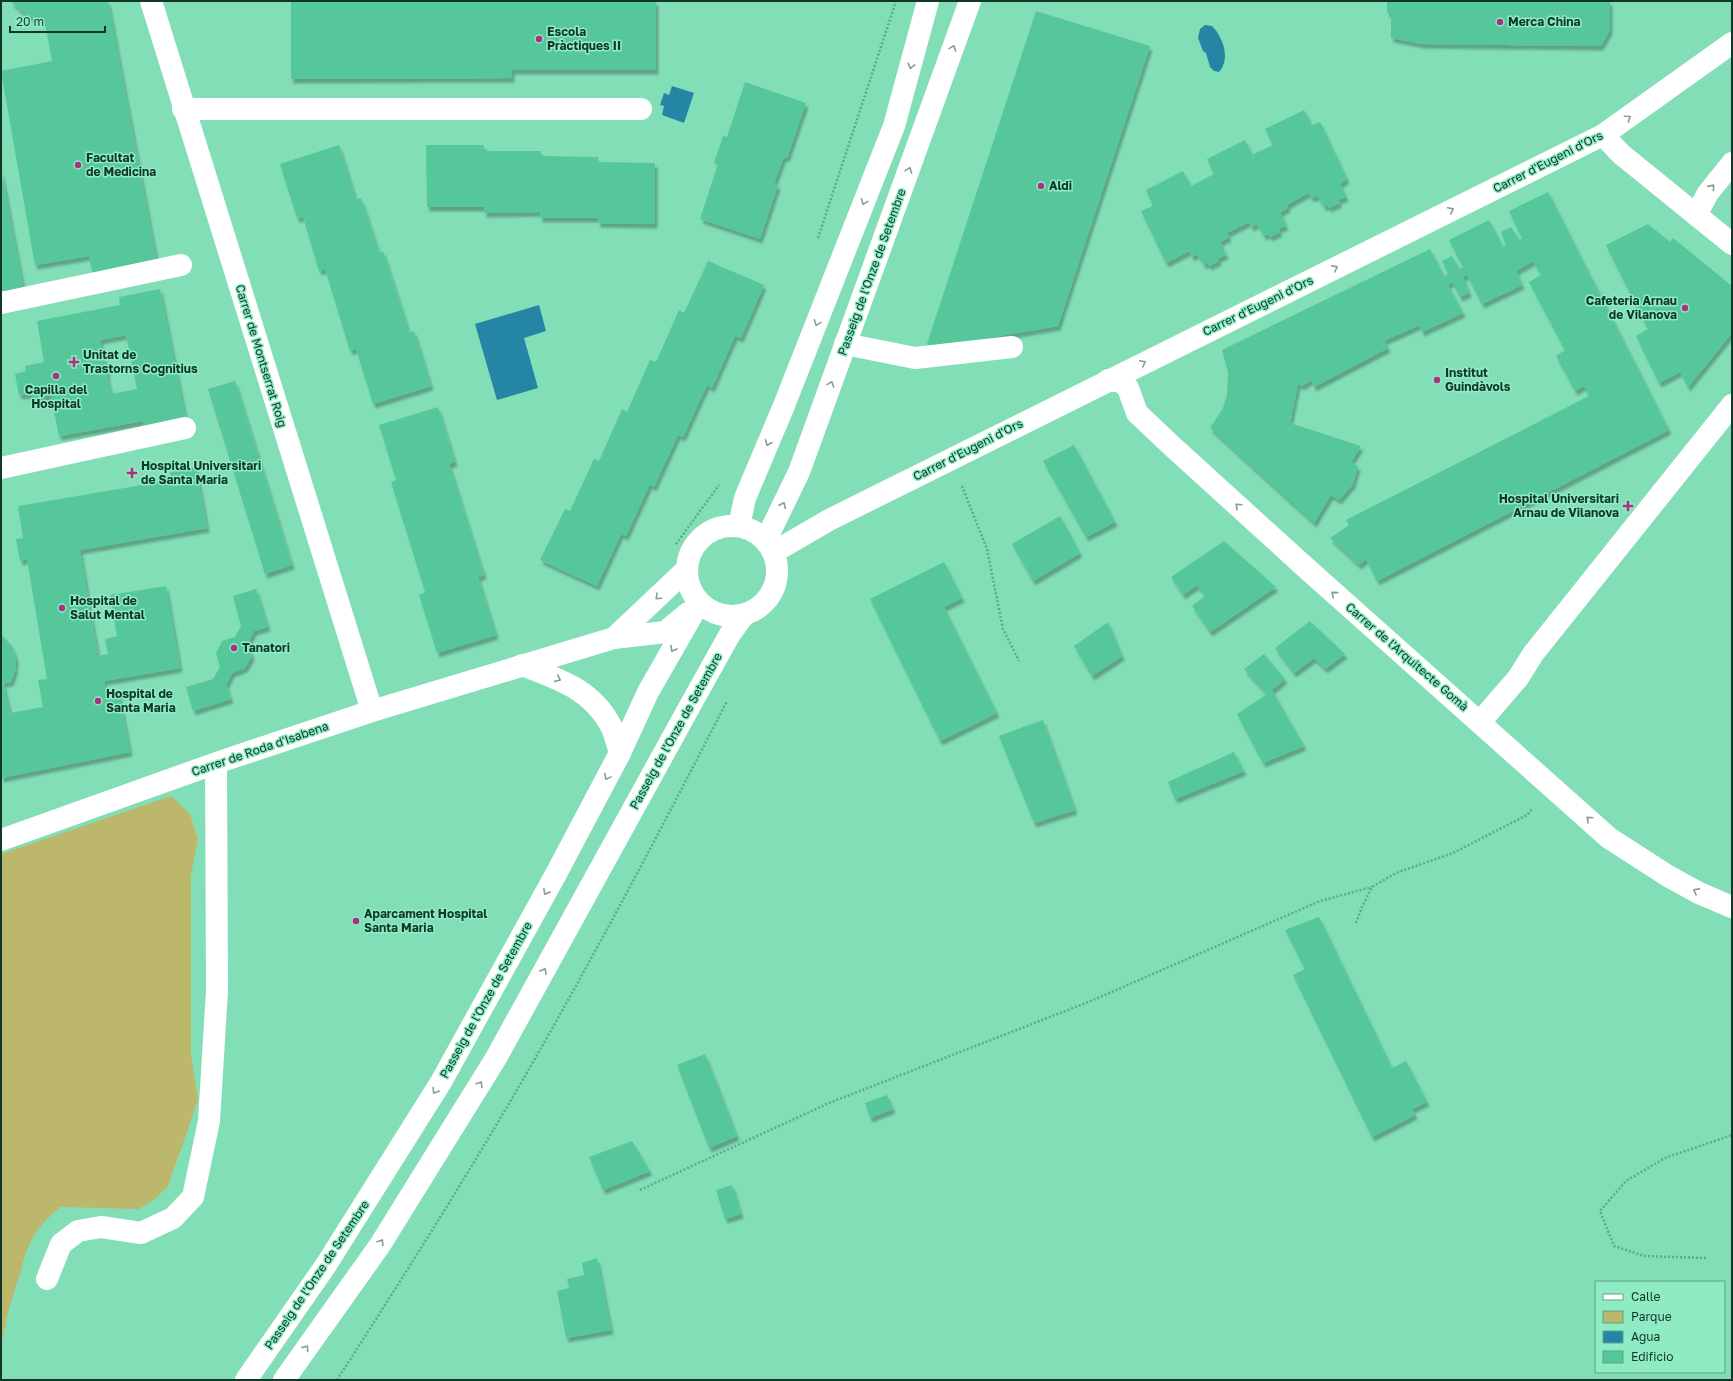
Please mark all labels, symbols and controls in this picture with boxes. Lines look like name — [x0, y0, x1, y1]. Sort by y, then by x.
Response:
scale bar — [10, 8, 105, 34]
text: 20 m — [16, 14, 44, 29]
place label: Merca China — [1508, 14, 1580, 29]
marker: Merca China — [1495, 17, 1505, 27]
place label: Escola Pràctiques II — [547, 24, 621, 53]
marker: Escola Pràctiques II — [534, 34, 544, 44]
one-way arrow — [949, 44, 957, 51]
one-way arrow — [907, 62, 915, 69]
one-way arrow — [1624, 115, 1631, 122]
street label: Carrer d'Eugeni d'Ors — [1490, 127, 1605, 196]
place label: Facultat de Medicina — [86, 150, 156, 179]
marker: Facultat de Medicina — [73, 160, 83, 170]
one-way arrow — [904, 166, 912, 173]
place label: Aldi — [1049, 178, 1072, 193]
marker: Aldi — [1036, 181, 1046, 191]
one-way arrow — [1707, 185, 1714, 192]
street label: Passeig de l'Onze de Setembre — [834, 186, 909, 357]
one-way arrow — [861, 198, 869, 205]
one-way arrow — [1447, 207, 1454, 215]
one-way arrow — [1330, 265, 1338, 273]
street label: Carrer d'Eugeni d'Ors — [1200, 272, 1316, 339]
street label: Carrer de Montserrat Roig — [233, 283, 290, 429]
place label: Cafeteria Arnau de Vilanova — [1586, 293, 1677, 322]
marker: Cafeteria Arnau de Vilanova — [1680, 303, 1690, 313]
one-way arrow — [813, 319, 821, 326]
place label: Unitat de Trastorns Cognitius — [83, 347, 198, 376]
marker: Unitat de Trastorns Cognitius — [68, 356, 80, 368]
one-way arrow — [1139, 360, 1146, 368]
place label: Institut Guindàvols — [1445, 365, 1511, 394]
marker: Capilla del Hospital — [51, 371, 61, 381]
marker: Institut Guindàvols — [1432, 375, 1442, 385]
one-way arrow — [826, 381, 834, 388]
place label: Capilla del Hospital — [25, 382, 87, 411]
street label: Carrer d'Eugeni d'Ors — [910, 415, 1025, 484]
one-way arrow — [765, 439, 773, 447]
place label: Hospital Universitari de Santa Maria — [141, 458, 261, 487]
marker: Hospital Universitari de Santa Maria — [126, 467, 138, 479]
place label: Hospital Universitari Arnau de Vilanova — [1499, 491, 1619, 520]
marker: Hospital Universitari Arnau de Vilanova — [1622, 500, 1634, 512]
one-way arrow — [778, 501, 786, 509]
one-way arrow — [1235, 503, 1243, 511]
one-way arrow — [1332, 591, 1339, 598]
one-way arrow — [655, 592, 663, 599]
place label: Hospital de Salut Mental — [70, 593, 145, 622]
street label: Carrer de l'Arquitecte Gomà — [1343, 599, 1472, 714]
marker: Hospital de Salut Mental — [57, 603, 67, 613]
place label: Tanatori — [242, 640, 290, 655]
marker: Tanatori — [229, 643, 239, 653]
one-way arrow — [670, 645, 677, 652]
street label: Passeig de l'Onze de Setembre — [626, 650, 725, 812]
one-way arrow — [554, 675, 561, 683]
place label: Hospital de Santa Maria — [106, 686, 176, 715]
marker: Hospital de Santa Maria — [93, 696, 103, 706]
street label: Carrer de Roda d'Isabena — [189, 718, 330, 779]
one-way arrow — [604, 773, 612, 780]
one-way arrow — [1586, 817, 1593, 824]
one-way arrow — [543, 888, 551, 895]
one-way arrow — [1693, 888, 1701, 896]
place label: Aparcament Hospital Santa Maria — [364, 906, 487, 935]
marker: Aparcament Hospital Santa Maria — [351, 916, 361, 926]
street label: Passeig de l'Onze de Setembre — [436, 919, 535, 1081]
one-way arrow — [539, 968, 546, 975]
one-way arrow — [475, 1081, 482, 1088]
one-way arrow — [432, 1087, 440, 1094]
street label: Passeig de l'Onze de Setembre — [261, 1197, 372, 1352]
one-way arrow — [376, 1239, 384, 1246]
legend — [1595, 1281, 1725, 1373]
text: Calle — [1631, 1289, 1661, 1304]
text: Parque — [1631, 1309, 1672, 1324]
text: Agua — [1631, 1329, 1660, 1344]
one-way arrow — [301, 1345, 309, 1352]
text: Edificio — [1631, 1349, 1673, 1364]

